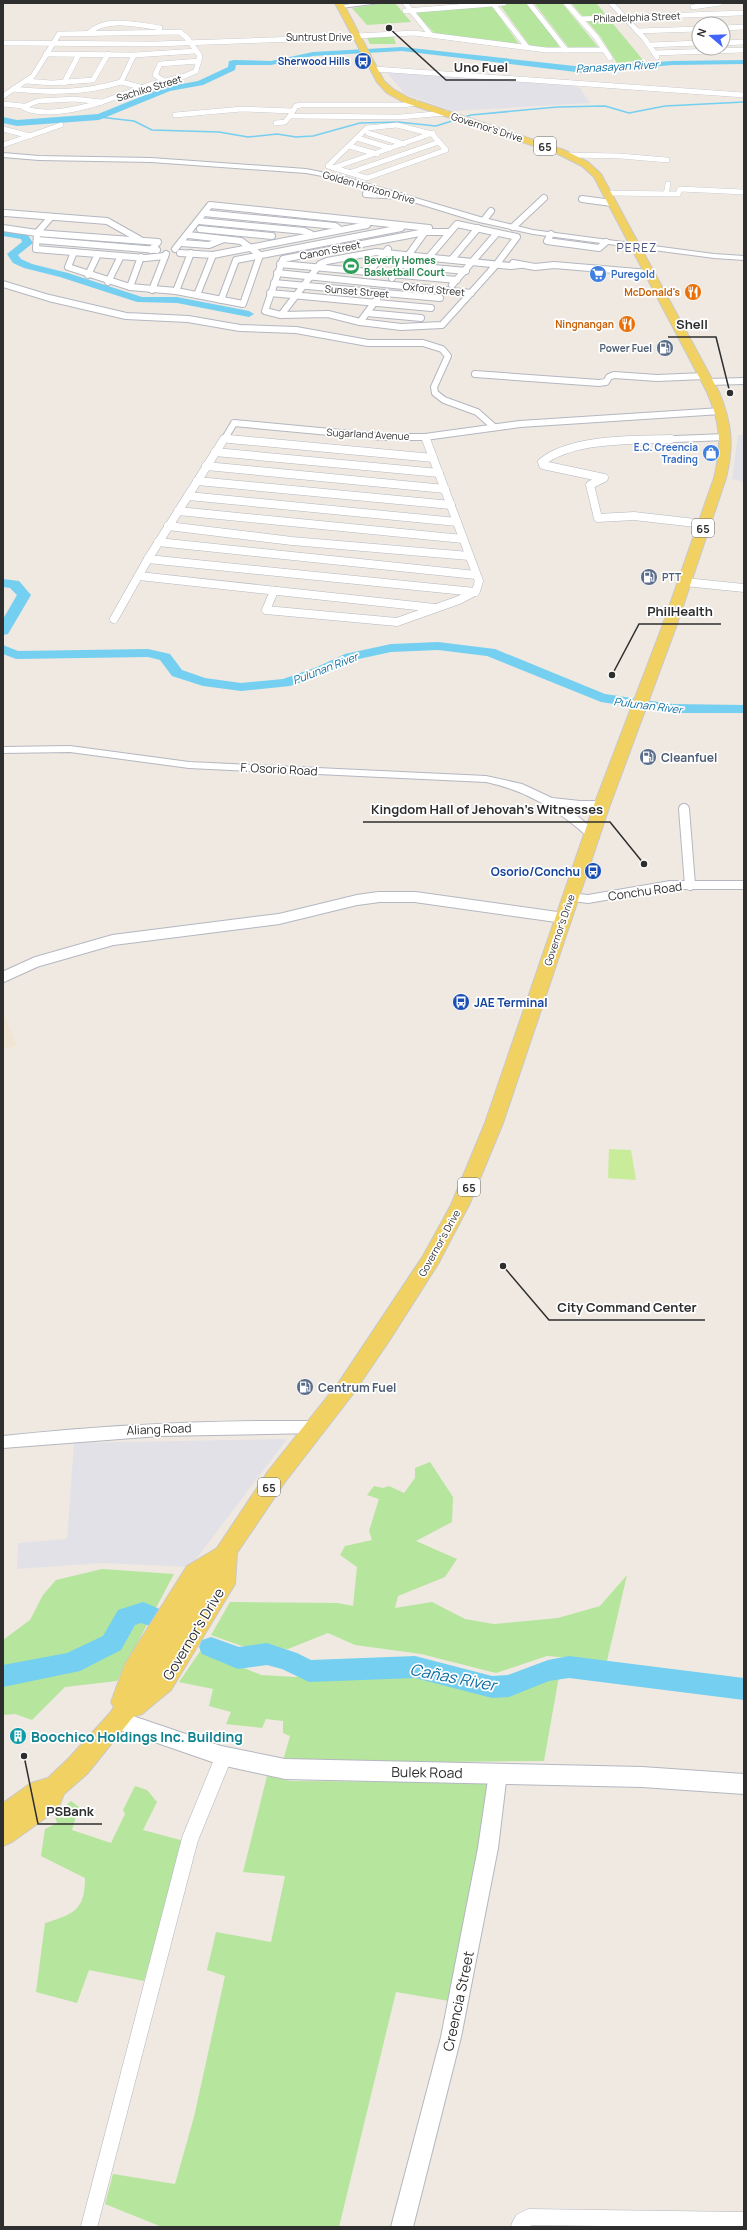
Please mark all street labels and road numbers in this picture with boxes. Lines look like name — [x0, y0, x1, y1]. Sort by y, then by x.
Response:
street label: Philadelphia Street — [593, 8, 681, 26]
street label: Suntrust Drive — [286, 30, 352, 44]
street label: Sachiko Street — [115, 71, 183, 105]
street label: Governor's Drive — [449, 109, 525, 145]
road number: 65 — [534, 137, 556, 155]
street label: Golden Horizon Drive — [321, 167, 417, 207]
street label: Canon Street — [298, 237, 362, 263]
street label: Oxford Street — [402, 279, 466, 299]
street label: Sunset Street — [324, 281, 390, 301]
street label: Sugarland Avenue — [326, 425, 410, 443]
road number: 65 — [692, 519, 714, 537]
street label: F. Osorio Road — [240, 758, 318, 780]
street label: Conchu Road — [607, 877, 683, 905]
street label: Governor's Drive — [540, 892, 578, 968]
road number: 65 — [458, 1178, 480, 1196]
street label: Governor's Drive — [415, 1207, 463, 1279]
street label: Aliang Road — [126, 1419, 192, 1439]
road number: 65 — [258, 1478, 280, 1496]
street label: Governor's Drive — [158, 1584, 228, 1684]
street label: Bulek Road — [391, 1762, 463, 1782]
street label: Creencia Street — [438, 1949, 478, 2053]

